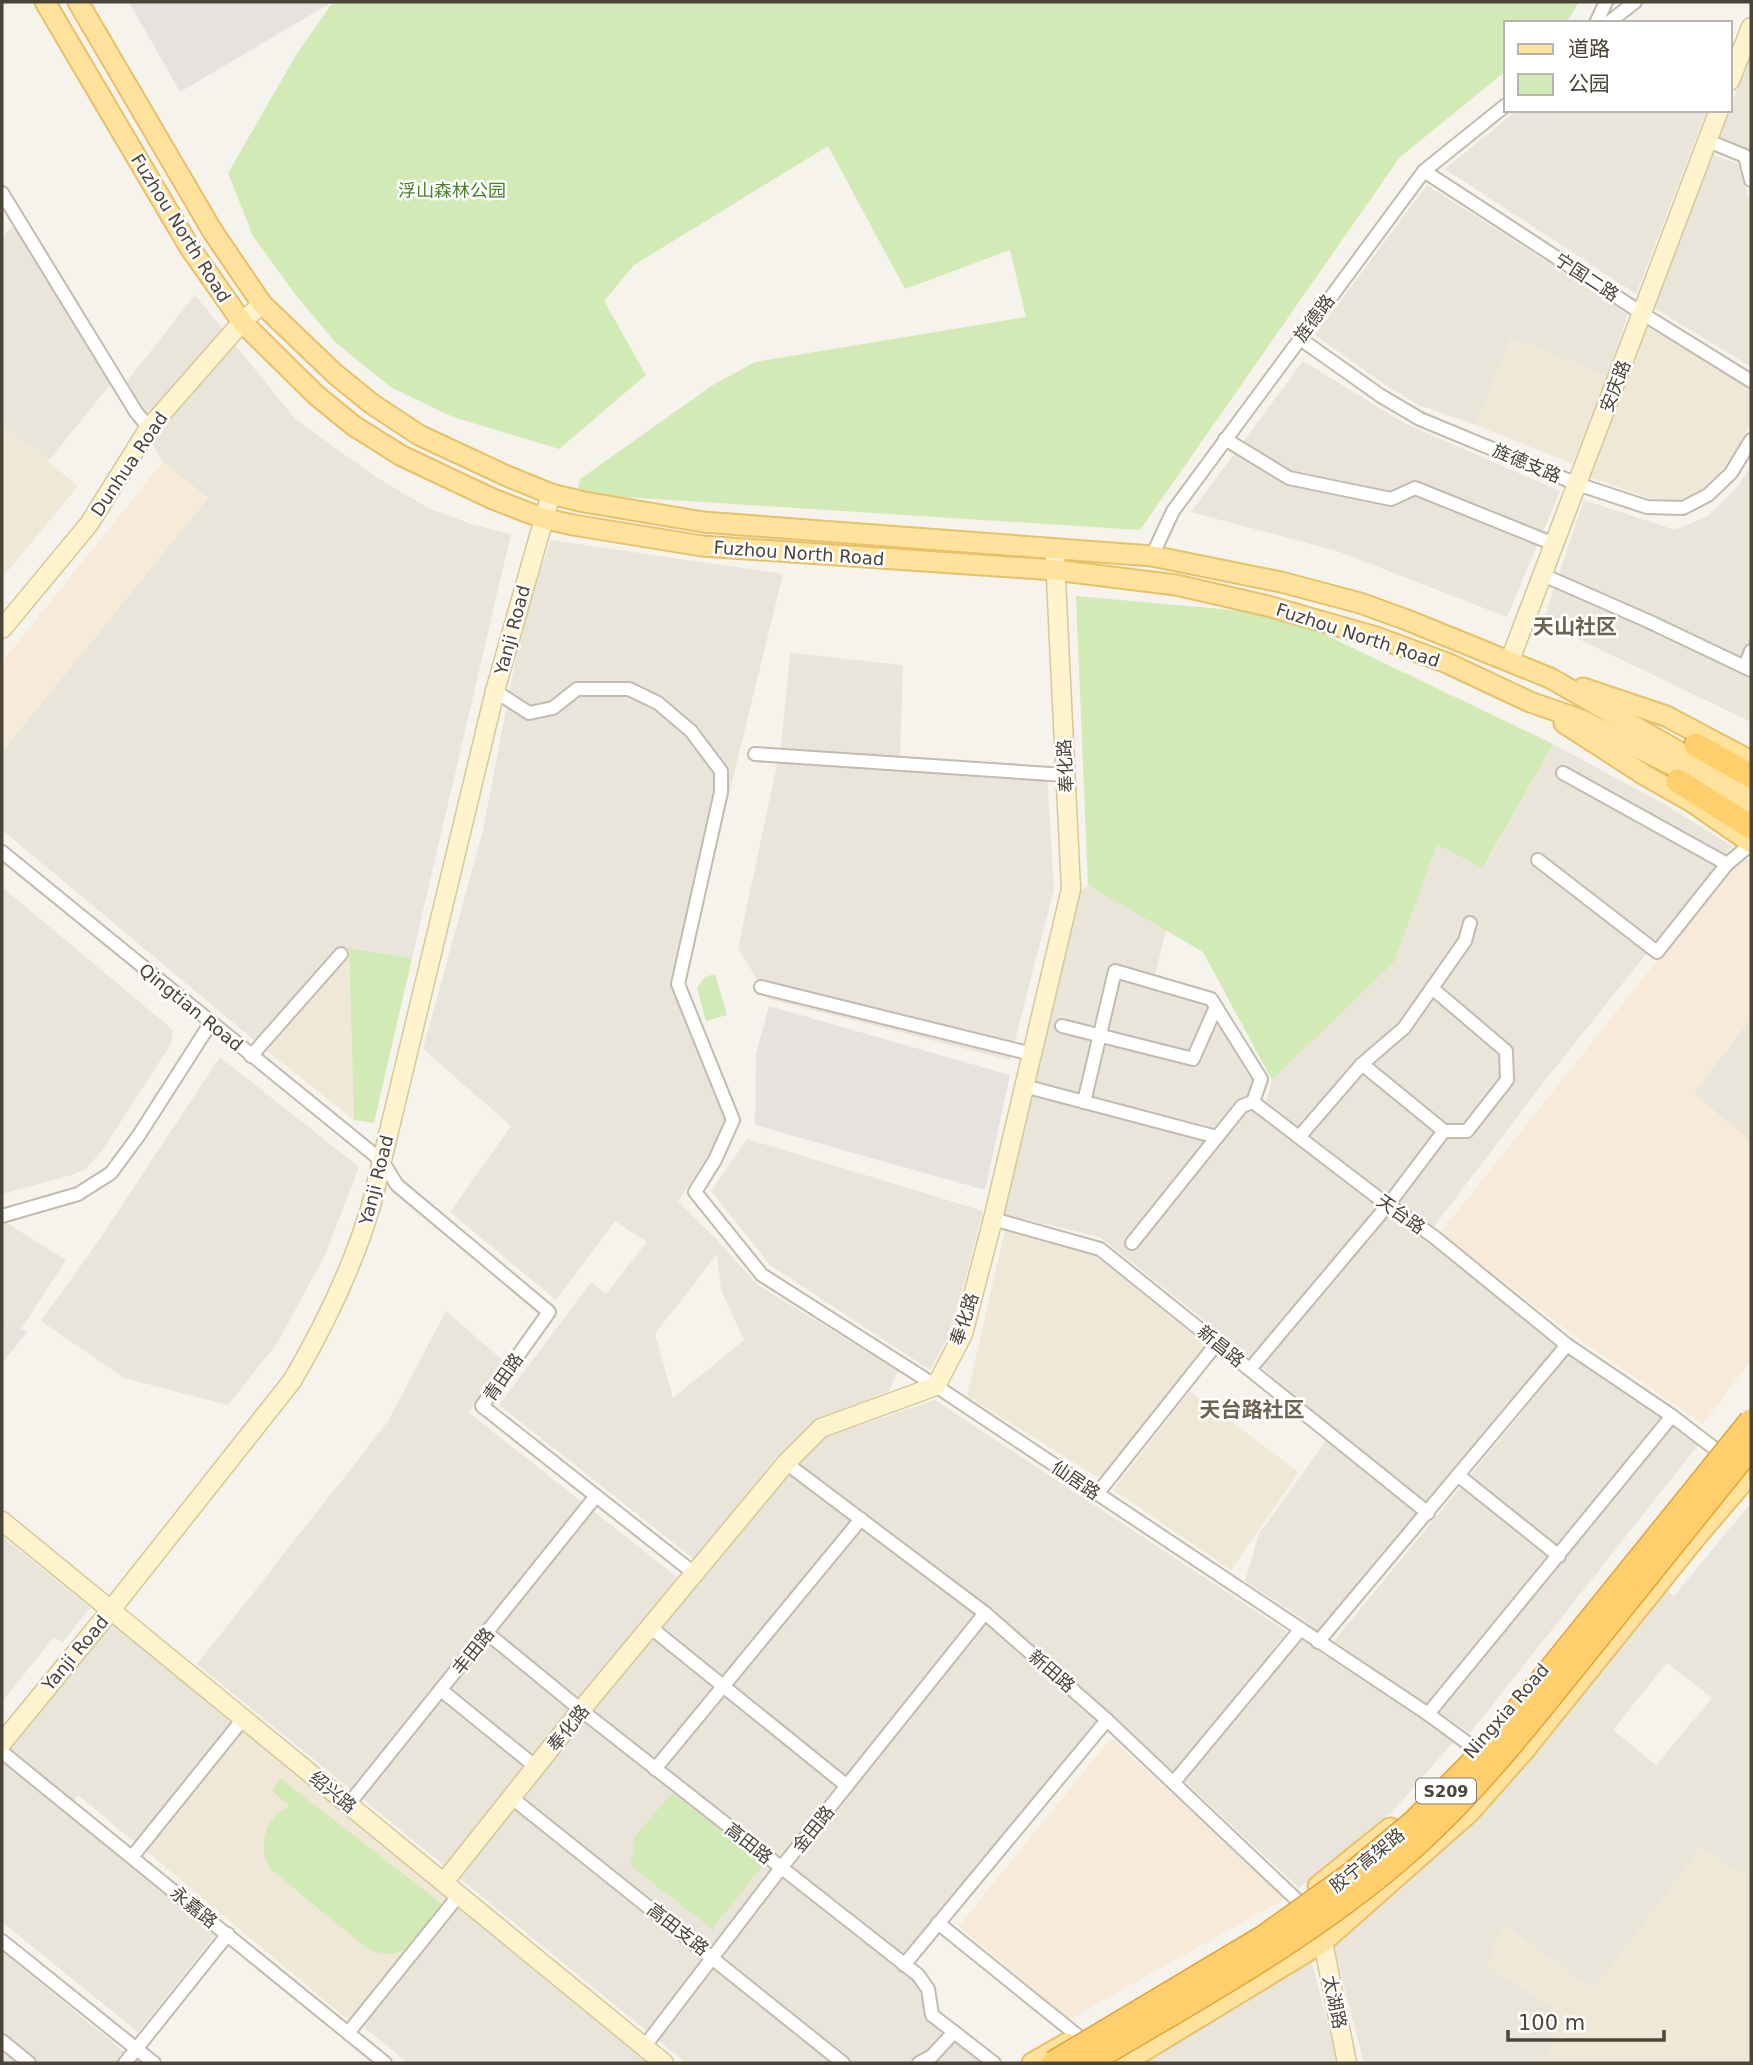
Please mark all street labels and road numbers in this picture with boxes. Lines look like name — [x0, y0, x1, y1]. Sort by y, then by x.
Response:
street label: Fuzhou North Road — [127, 150, 235, 306]
street label: 宁国二路 — [1551, 249, 1623, 305]
street label: 旌德路 — [1289, 290, 1339, 346]
street label: 安庆路 — [1596, 357, 1634, 415]
street label: Dunhua Road — [86, 408, 172, 520]
street label: 旌德支路 — [1490, 439, 1564, 487]
street label: Fuzhou North Road — [713, 537, 885, 569]
street label: Yanji Road — [490, 583, 534, 678]
street label: Fuzhou North Road — [1273, 599, 1443, 671]
street label: 奉化路 — [1053, 738, 1077, 794]
street label: Qingtian Road — [135, 959, 247, 1055]
street label: Yanji Road — [354, 1133, 397, 1228]
street label: 天台路 — [1373, 1190, 1429, 1238]
street label: 奉化路 — [946, 1290, 982, 1348]
street label: 新昌路 — [1193, 1321, 1249, 1371]
street label: 青田路 — [479, 1349, 527, 1405]
street label: 仙居路 — [1048, 1456, 1104, 1504]
street label: Yanji Road — [37, 1611, 113, 1696]
street label: 丰田路 — [448, 1623, 498, 1679]
street label: 新田路 — [1025, 1645, 1079, 1697]
street label: Ningxia Road — [1459, 1659, 1553, 1763]
street label: 奉化路 — [543, 1700, 593, 1756]
street label: 绍兴路 — [305, 1767, 361, 1817]
road number: S209 — [1416, 1778, 1476, 1804]
street label: 金田路 — [788, 1801, 838, 1857]
street label: 高田路 — [721, 1818, 777, 1868]
street label: 胶宁高架路 — [1325, 1824, 1409, 1896]
street label: 永嘉路 — [166, 1882, 222, 1932]
street label: 高田支路 — [643, 1899, 713, 1959]
street label: 太湖路 — [1319, 1973, 1351, 2031]

